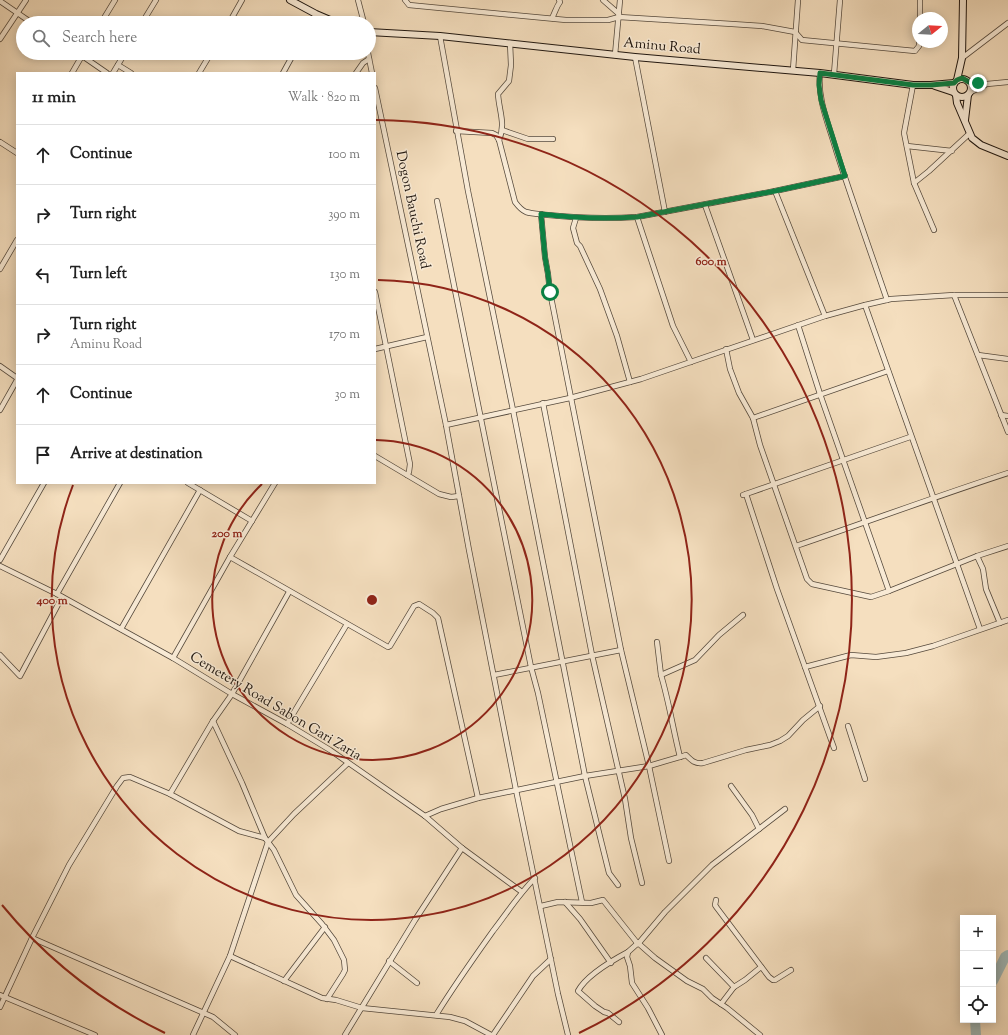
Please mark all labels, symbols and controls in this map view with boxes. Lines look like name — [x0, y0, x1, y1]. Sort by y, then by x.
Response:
north arrow — [912, 12, 948, 48]
search box — [16, 16, 376, 60]
icon: search — [30, 27, 52, 49]
text: Search here — [62, 28, 137, 49]
street label: Aminu Road — [622, 34, 702, 60]
route end — [969, 74, 987, 92]
text: 11 min — [32, 86, 76, 110]
text: Walk · 820 m — [288, 89, 360, 107]
icon: ahead — [32, 144, 54, 166]
text: Continue — [70, 144, 132, 165]
text: 100 m — [328, 146, 360, 164]
street label: Dogon Bauchi Road — [390, 149, 434, 271]
icon: right — [32, 204, 54, 226]
text: Turn right — [70, 204, 136, 225]
text: 390 m — [328, 206, 360, 224]
text: 600 m — [695, 253, 727, 271]
icon: left — [32, 264, 54, 286]
text: Turn left — [70, 264, 127, 285]
text: 130 m — [330, 266, 360, 284]
route start — [541, 283, 559, 301]
text: Turn right — [70, 315, 136, 336]
icon: right — [32, 324, 54, 346]
text: 170 m — [329, 326, 360, 344]
text: Aminu Road — [70, 336, 142, 354]
icon: ahead — [32, 384, 54, 406]
text: Continue — [70, 384, 132, 405]
text: 30 m — [334, 386, 360, 404]
icon: arrive — [32, 444, 54, 466]
text: Arrive at destination — [70, 444, 203, 465]
text: 200 m — [212, 525, 242, 543]
text: 400 m — [35, 592, 68, 610]
centre of rings — [365, 593, 379, 607]
street label: Cemetery Road Sabon Gari Zaria — [185, 648, 365, 767]
map controls — [960, 915, 996, 1023]
button: + — [960, 915, 996, 951]
button: − — [960, 951, 996, 987]
button: locate — [960, 987, 996, 1023]

